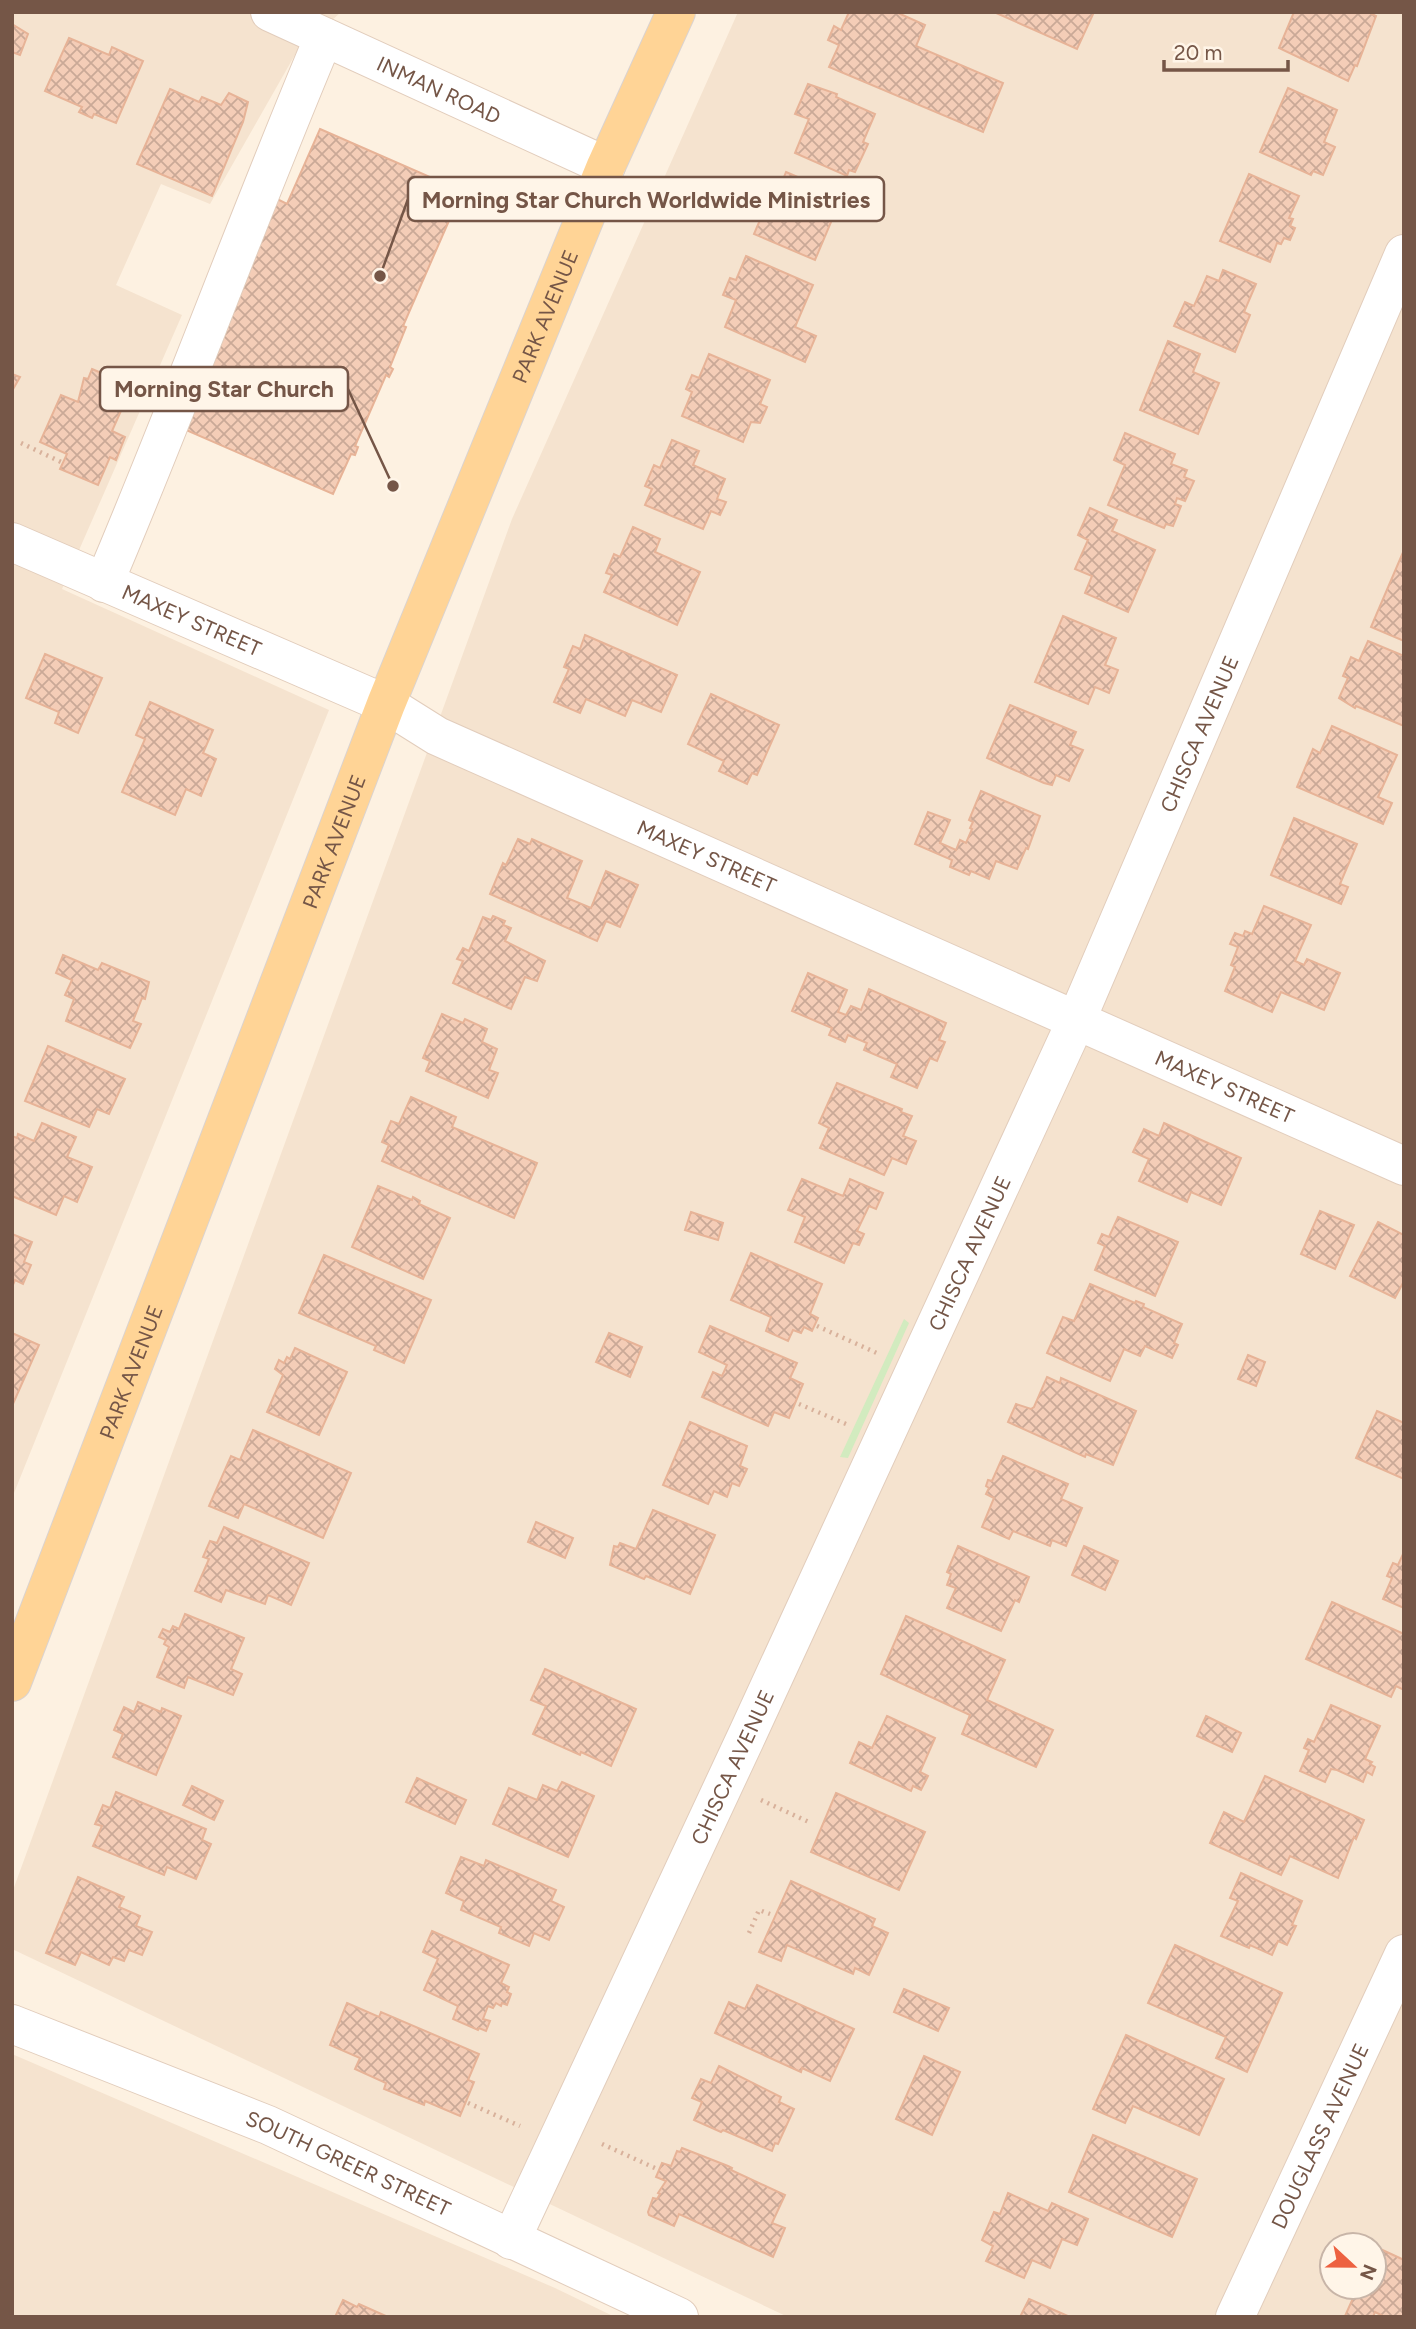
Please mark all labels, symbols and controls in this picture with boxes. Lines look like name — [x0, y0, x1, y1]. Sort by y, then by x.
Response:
scale bar — [1164, 28, 1288, 72]
text: 20 m — [1174, 40, 1222, 65]
street label: INMAN ROAD — [373, 50, 505, 129]
callout: Morning Star Church Worldwide Ministries — [408, 177, 884, 221]
text: Morning Star Church Worldwide Ministries — [422, 186, 871, 214]
street label: PARK AVENUE — [506, 246, 583, 386]
callout: Morning Star Church — [100, 367, 348, 411]
text: Morning Star Church — [114, 375, 334, 403]
street label: MAXEY STREET — [118, 579, 266, 661]
street label: CHISCA AVENUE — [1154, 652, 1243, 816]
street label: PARK AVENUE — [297, 771, 370, 912]
street label: MAXEY STREET — [633, 814, 780, 898]
street label: MAXEY STREET — [1152, 1045, 1299, 1128]
street label: CHISCA AVENUE — [923, 1172, 1016, 1335]
street label: PARK AVENUE — [94, 1301, 168, 1442]
street label: CHISCA AVENUE — [685, 1686, 779, 1848]
street label: DOUGLASS AVENUE — [1266, 2039, 1373, 2232]
street label: SOUTH GREER STREET — [242, 2105, 455, 2221]
north arrow — [1318, 2231, 1388, 2301]
text: N — [1355, 2261, 1382, 2283]

